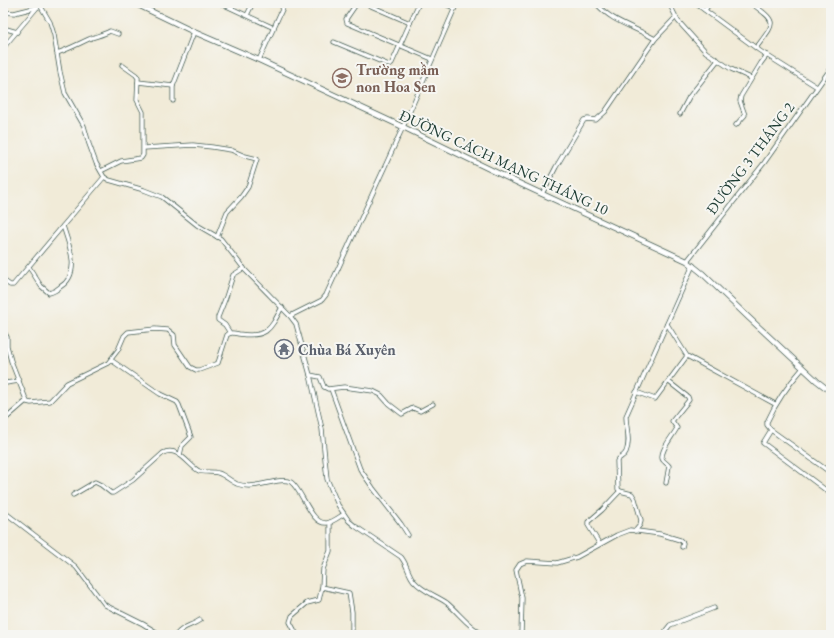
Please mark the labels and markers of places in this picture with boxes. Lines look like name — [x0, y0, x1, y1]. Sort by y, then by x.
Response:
place label: Trường mầm non Hoa Sen — [356, 60, 439, 96]
school or university icon: Trường mầm non Hoa Sen — [331, 67, 353, 89]
temple icon: Chùa Bá Xuyên — [273, 338, 295, 360]
place label: Chùa Bá Xuyên — [298, 340, 396, 359]

